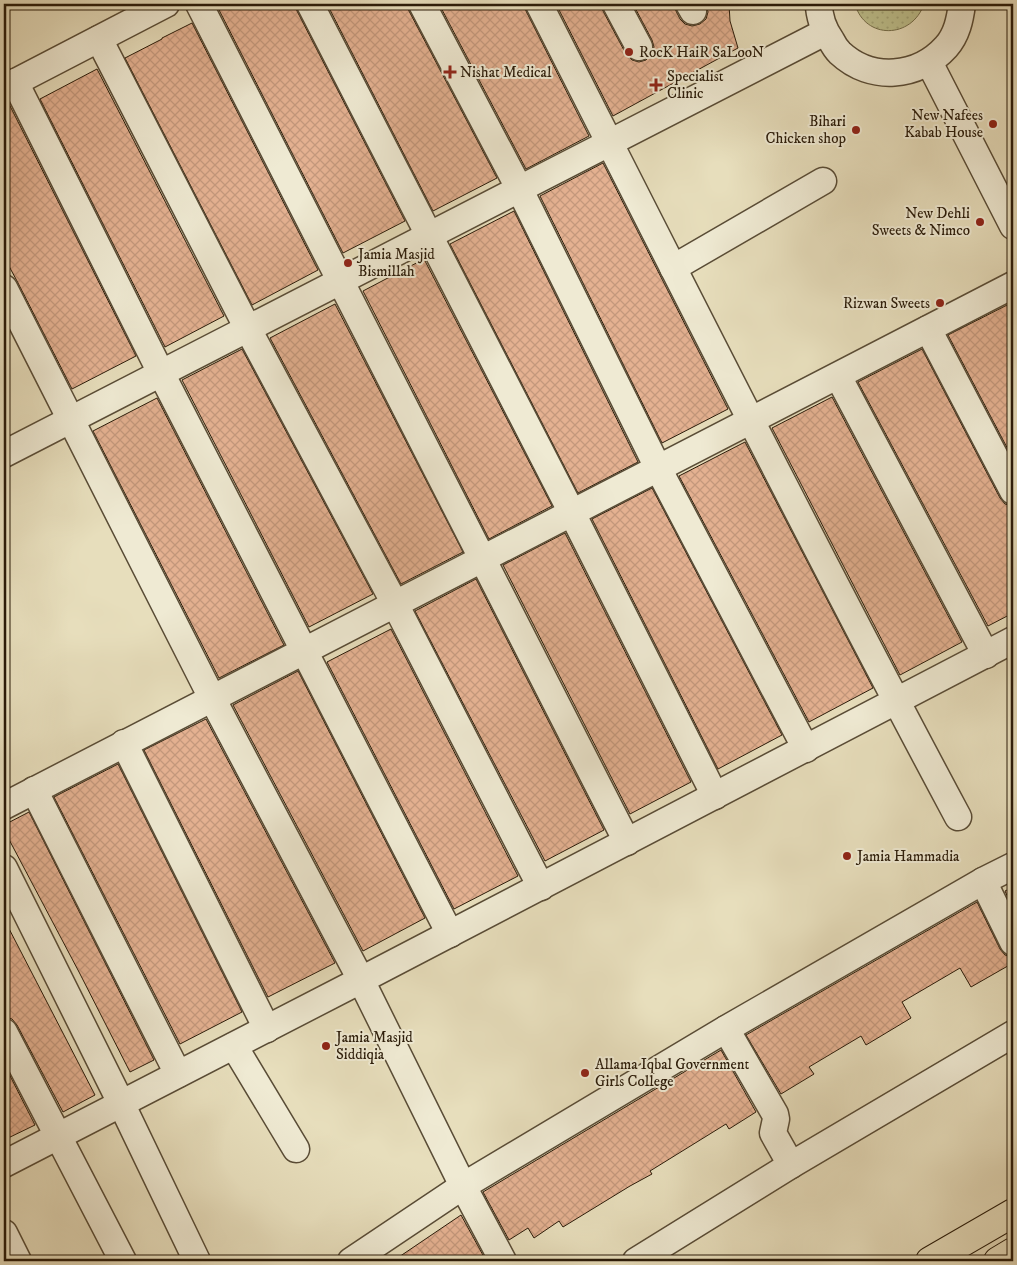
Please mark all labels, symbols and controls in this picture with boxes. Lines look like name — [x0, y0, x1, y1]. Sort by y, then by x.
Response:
place label: RocK HaiR SaLooN — [639, 43, 764, 62]
marker: RocK HaiR SaLooN — [623, 46, 635, 58]
place label: Nishat Medical — [460, 63, 552, 82]
marker: Nishat Medical — [444, 66, 456, 78]
place label: Specialist Clinic — [667, 67, 724, 103]
marker: Specialist Clinic — [649, 78, 663, 92]
place label: New Nafees Kabab House — [904, 106, 983, 142]
place label: Bihari Chicken shop — [766, 112, 846, 148]
marker: New Nafees Kabab House — [987, 118, 999, 130]
marker: Bihari Chicken shop — [850, 124, 862, 136]
place label: New Dehli Sweets & Nimco — [872, 204, 970, 240]
marker: New Dehli Sweets & Nimco — [974, 216, 986, 228]
place label: Jamia Masjid Bismillah — [356, 245, 435, 281]
marker: Jamia Masjid Bismillah — [342, 257, 354, 269]
place label: Rizwan Sweets — [843, 294, 930, 313]
marker: Rizwan Sweets — [934, 297, 946, 309]
place label: Jamia Hammadia — [855, 847, 960, 866]
marker: Jamia Hammadia — [841, 850, 853, 862]
place label: Jamia Masjid Siddiqia — [334, 1028, 413, 1064]
marker: Jamia Masjid Siddiqia — [320, 1040, 332, 1052]
place label: Allama Iqbal Government Girls College — [595, 1055, 749, 1091]
marker: Allama Iqbal Government Girls College — [579, 1067, 591, 1079]

